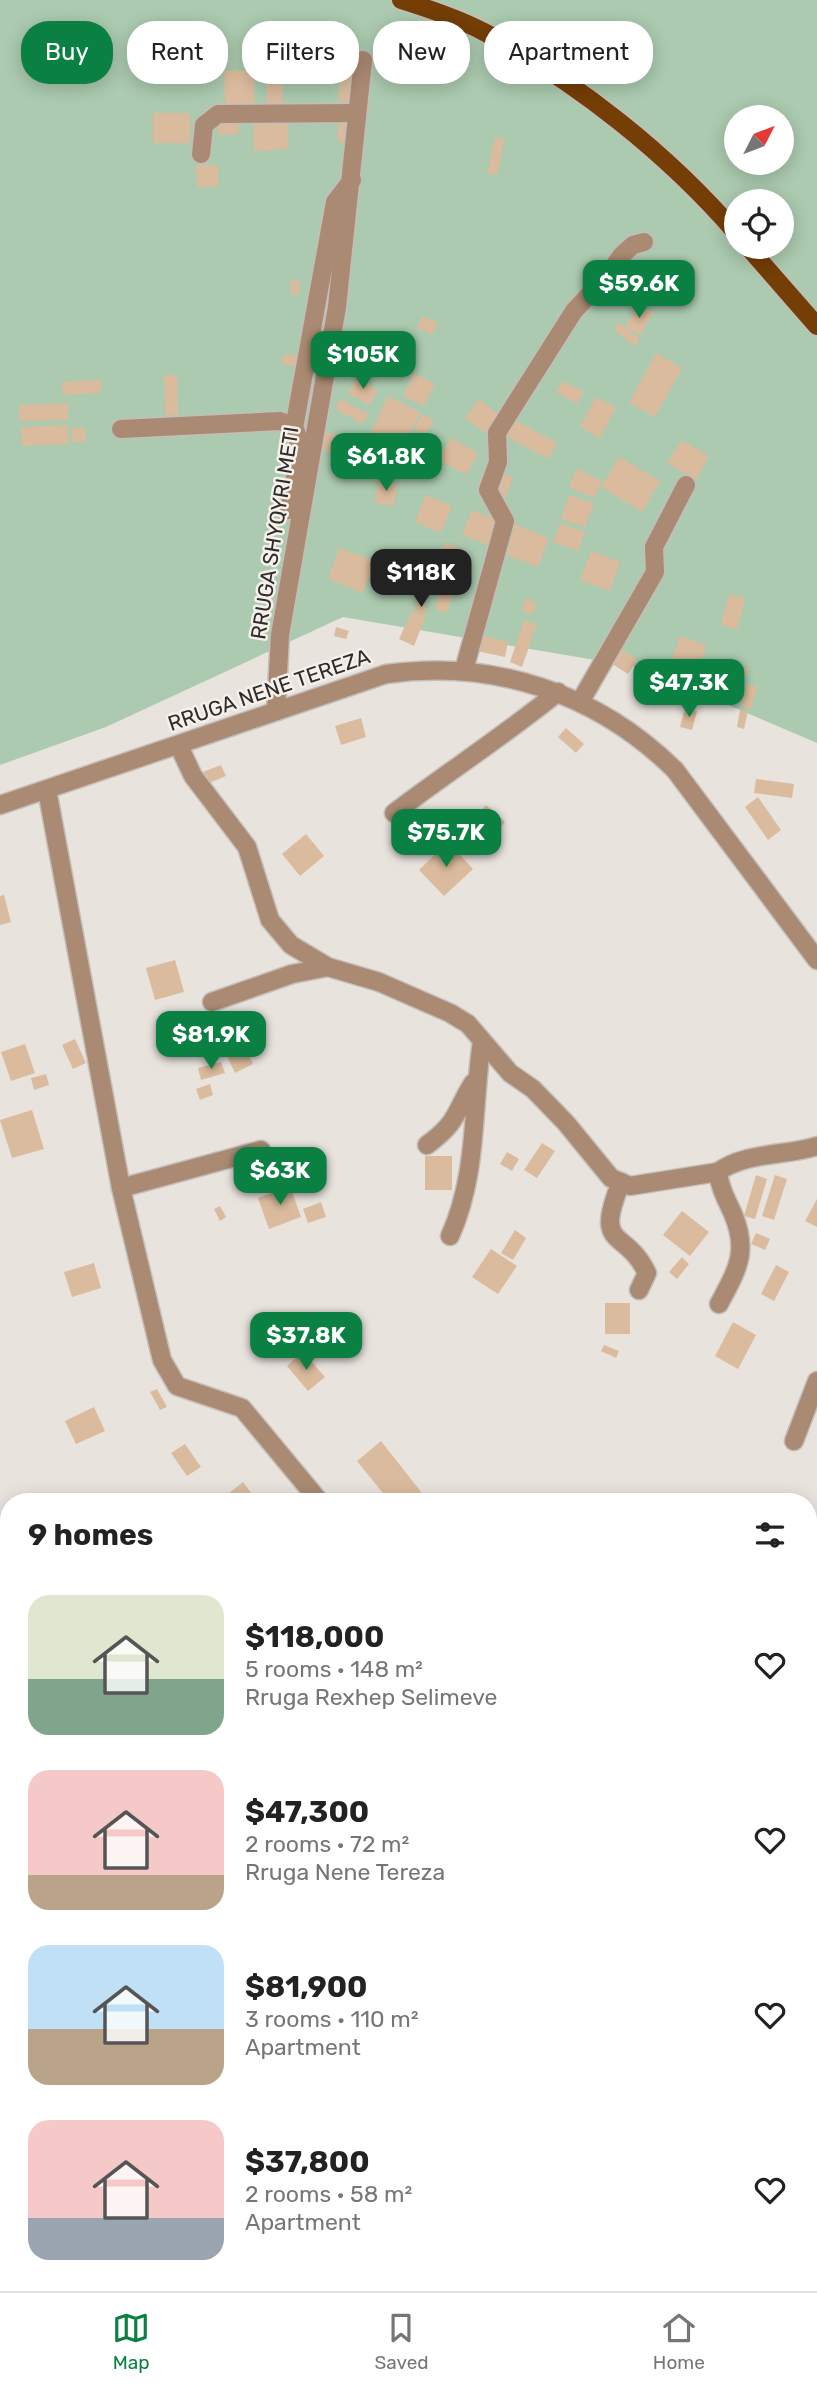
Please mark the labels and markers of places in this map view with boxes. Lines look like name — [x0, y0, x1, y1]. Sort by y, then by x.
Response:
pin: $59.6K — [582, 260, 696, 320]
pin: $105K — [314, 332, 412, 391]
pin: $61.8K — [329, 434, 443, 493]
pin: $118K — [372, 550, 470, 609]
pin: $47.3K — [632, 660, 746, 719]
pin: $75.7K — [389, 810, 503, 869]
pin: $81.9K — [154, 1012, 268, 1071]
pin: $63K — [239, 1148, 321, 1207]
pin: $37.8K — [249, 1312, 363, 1372]

